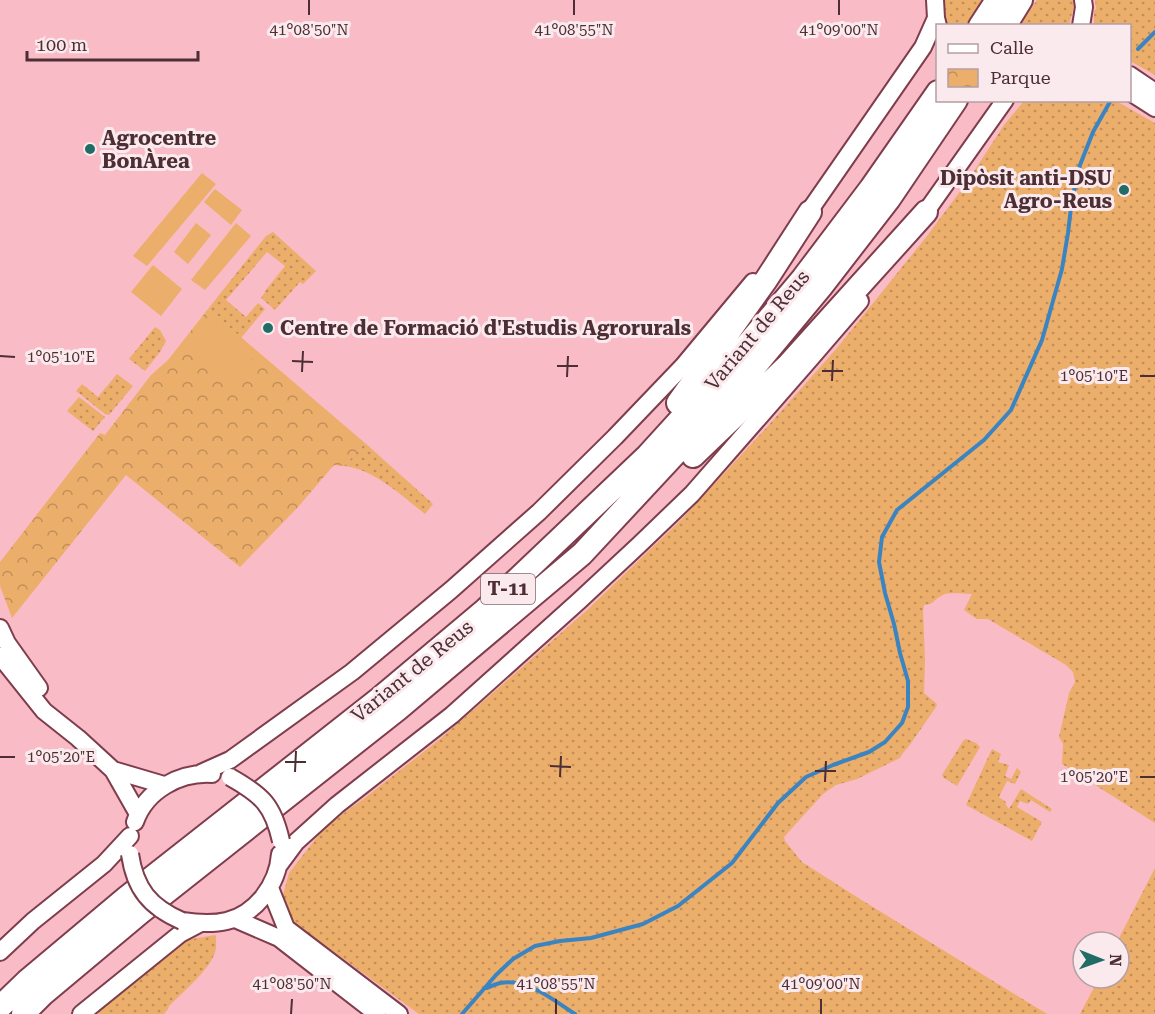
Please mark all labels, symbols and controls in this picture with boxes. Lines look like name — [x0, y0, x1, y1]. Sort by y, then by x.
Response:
text: 41°08'50"N — [269, 21, 349, 39]
text: 41°08'55"N — [534, 21, 614, 39]
text: 41°09'00"N — [799, 21, 879, 39]
scale bar — [27, 24, 198, 62]
legend — [936, 24, 1131, 102]
text: 100 m — [36, 34, 87, 55]
text: Calle — [990, 37, 1034, 58]
text: Parque — [990, 67, 1051, 88]
place label: Agrocentre BonÀrea — [102, 126, 217, 173]
marker: Agrocentre BonÀrea — [83, 142, 97, 156]
place label: Dipòsit anti-DSU Agro-Reus — [940, 166, 1112, 213]
marker: Dipòsit anti-DSU Agro-Reus — [1117, 183, 1131, 197]
street label: Variant de Reus — [700, 265, 814, 395]
place label: Centre de Formació d'Estudis Agrorurals — [280, 316, 691, 340]
marker: Centre de Formació d'Estudis Agrorurals — [261, 321, 275, 335]
text: 1°05'10"E — [27, 348, 95, 366]
text: 1°05'10"E — [1060, 367, 1128, 385]
road number: T-11 — [481, 574, 535, 604]
street label: Variant de Reus — [346, 615, 478, 727]
text: 1°05'20"E — [27, 748, 95, 766]
text: 1°05'20"E — [1060, 768, 1128, 786]
north arrow — [1071, 930, 1131, 990]
text: N — [1106, 954, 1125, 967]
text: 41°08'50"N — [252, 975, 332, 993]
text: 41°08'55"N — [516, 975, 596, 993]
text: 41°09'00"N — [781, 975, 861, 993]

